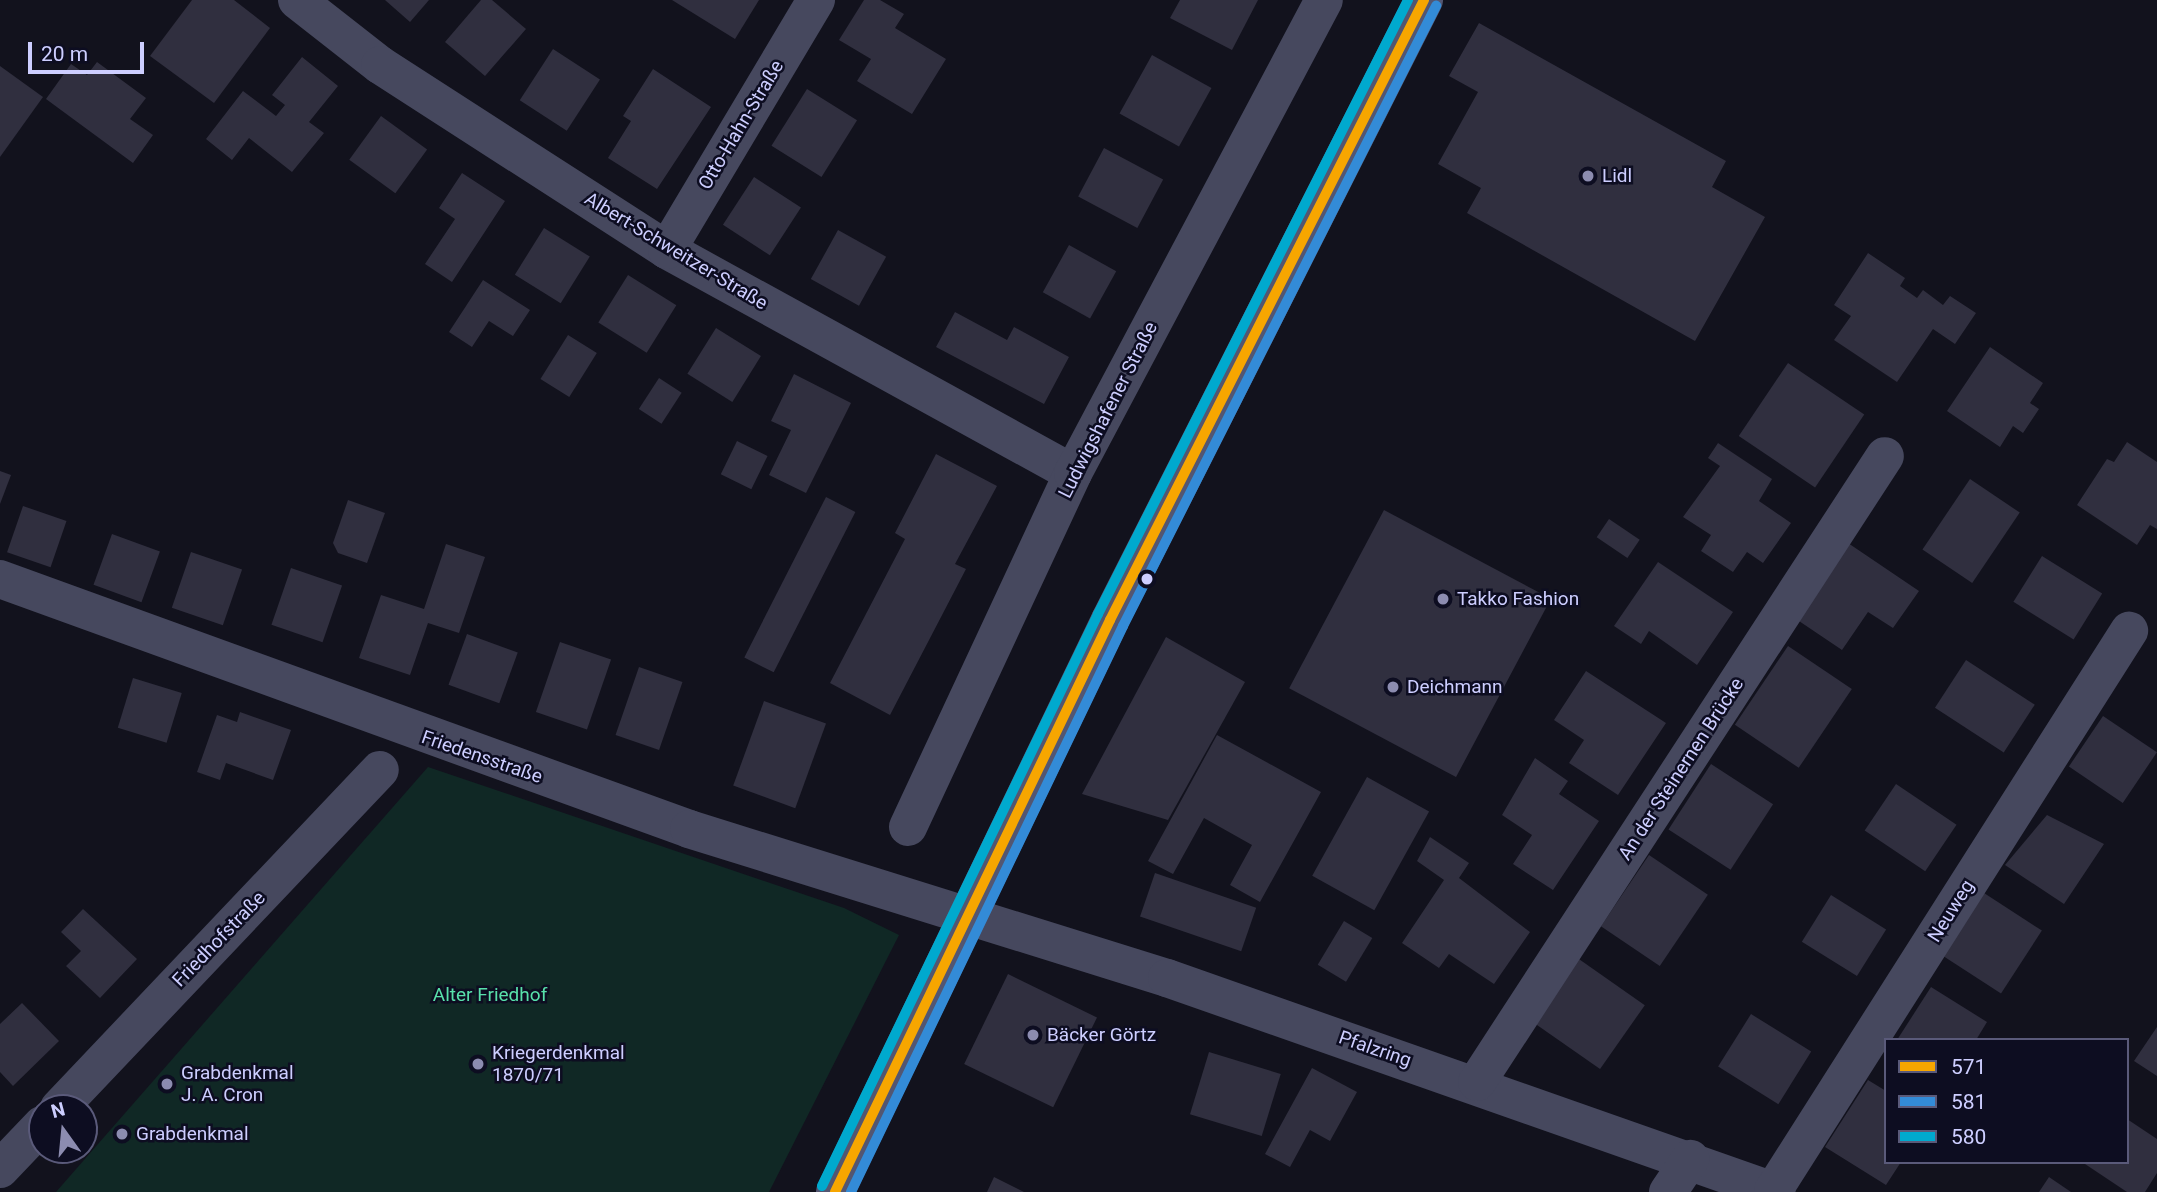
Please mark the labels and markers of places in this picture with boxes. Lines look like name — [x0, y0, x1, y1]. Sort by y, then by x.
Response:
place label: Lidl — [1602, 165, 1632, 187]
marker: Lidl — [1580, 168, 1596, 184]
unlabelled marker — [1140, 572, 1154, 586]
place label: Takko Fashion — [1457, 588, 1579, 610]
marker: Takko Fashion — [1435, 591, 1451, 607]
place label: Deichmann — [1407, 676, 1503, 698]
marker: Deichmann — [1385, 679, 1401, 695]
place label: Bäcker Görtz — [1047, 1024, 1156, 1046]
marker: Bäcker Görtz — [1025, 1027, 1041, 1043]
place label: Kriegerdenkmal 1870/71 — [492, 1042, 625, 1086]
marker: Kriegerdenkmal 1870/71 — [470, 1056, 486, 1072]
place label: Grabdenkmal J. A. Cron — [181, 1062, 294, 1106]
marker: Grabdenkmal J. A. Cron — [159, 1076, 175, 1092]
place label: Grabdenkmal — [136, 1123, 249, 1145]
marker: Grabdenkmal — [114, 1126, 130, 1142]

